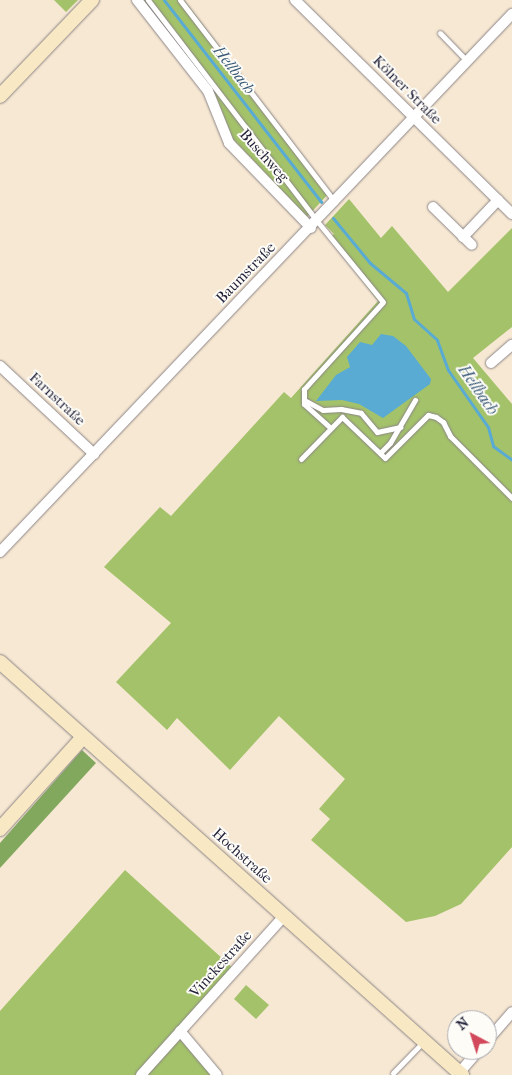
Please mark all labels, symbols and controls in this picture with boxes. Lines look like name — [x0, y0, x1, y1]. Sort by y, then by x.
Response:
water label: Hellbach — [209, 42, 259, 98]
street label: Kölner Straße — [369, 52, 445, 128]
street label: Buschweg — [236, 126, 292, 186]
street label: Baumstraße — [213, 239, 279, 307]
water label: Hellbach — [454, 361, 502, 419]
street label: Farnstraße — [25, 369, 89, 429]
street label: Hochstraße — [208, 825, 276, 887]
street label: Vinckestraße — [186, 927, 256, 1001]
north arrow — [447, 1010, 497, 1060]
text: N — [453, 1014, 472, 1034]

